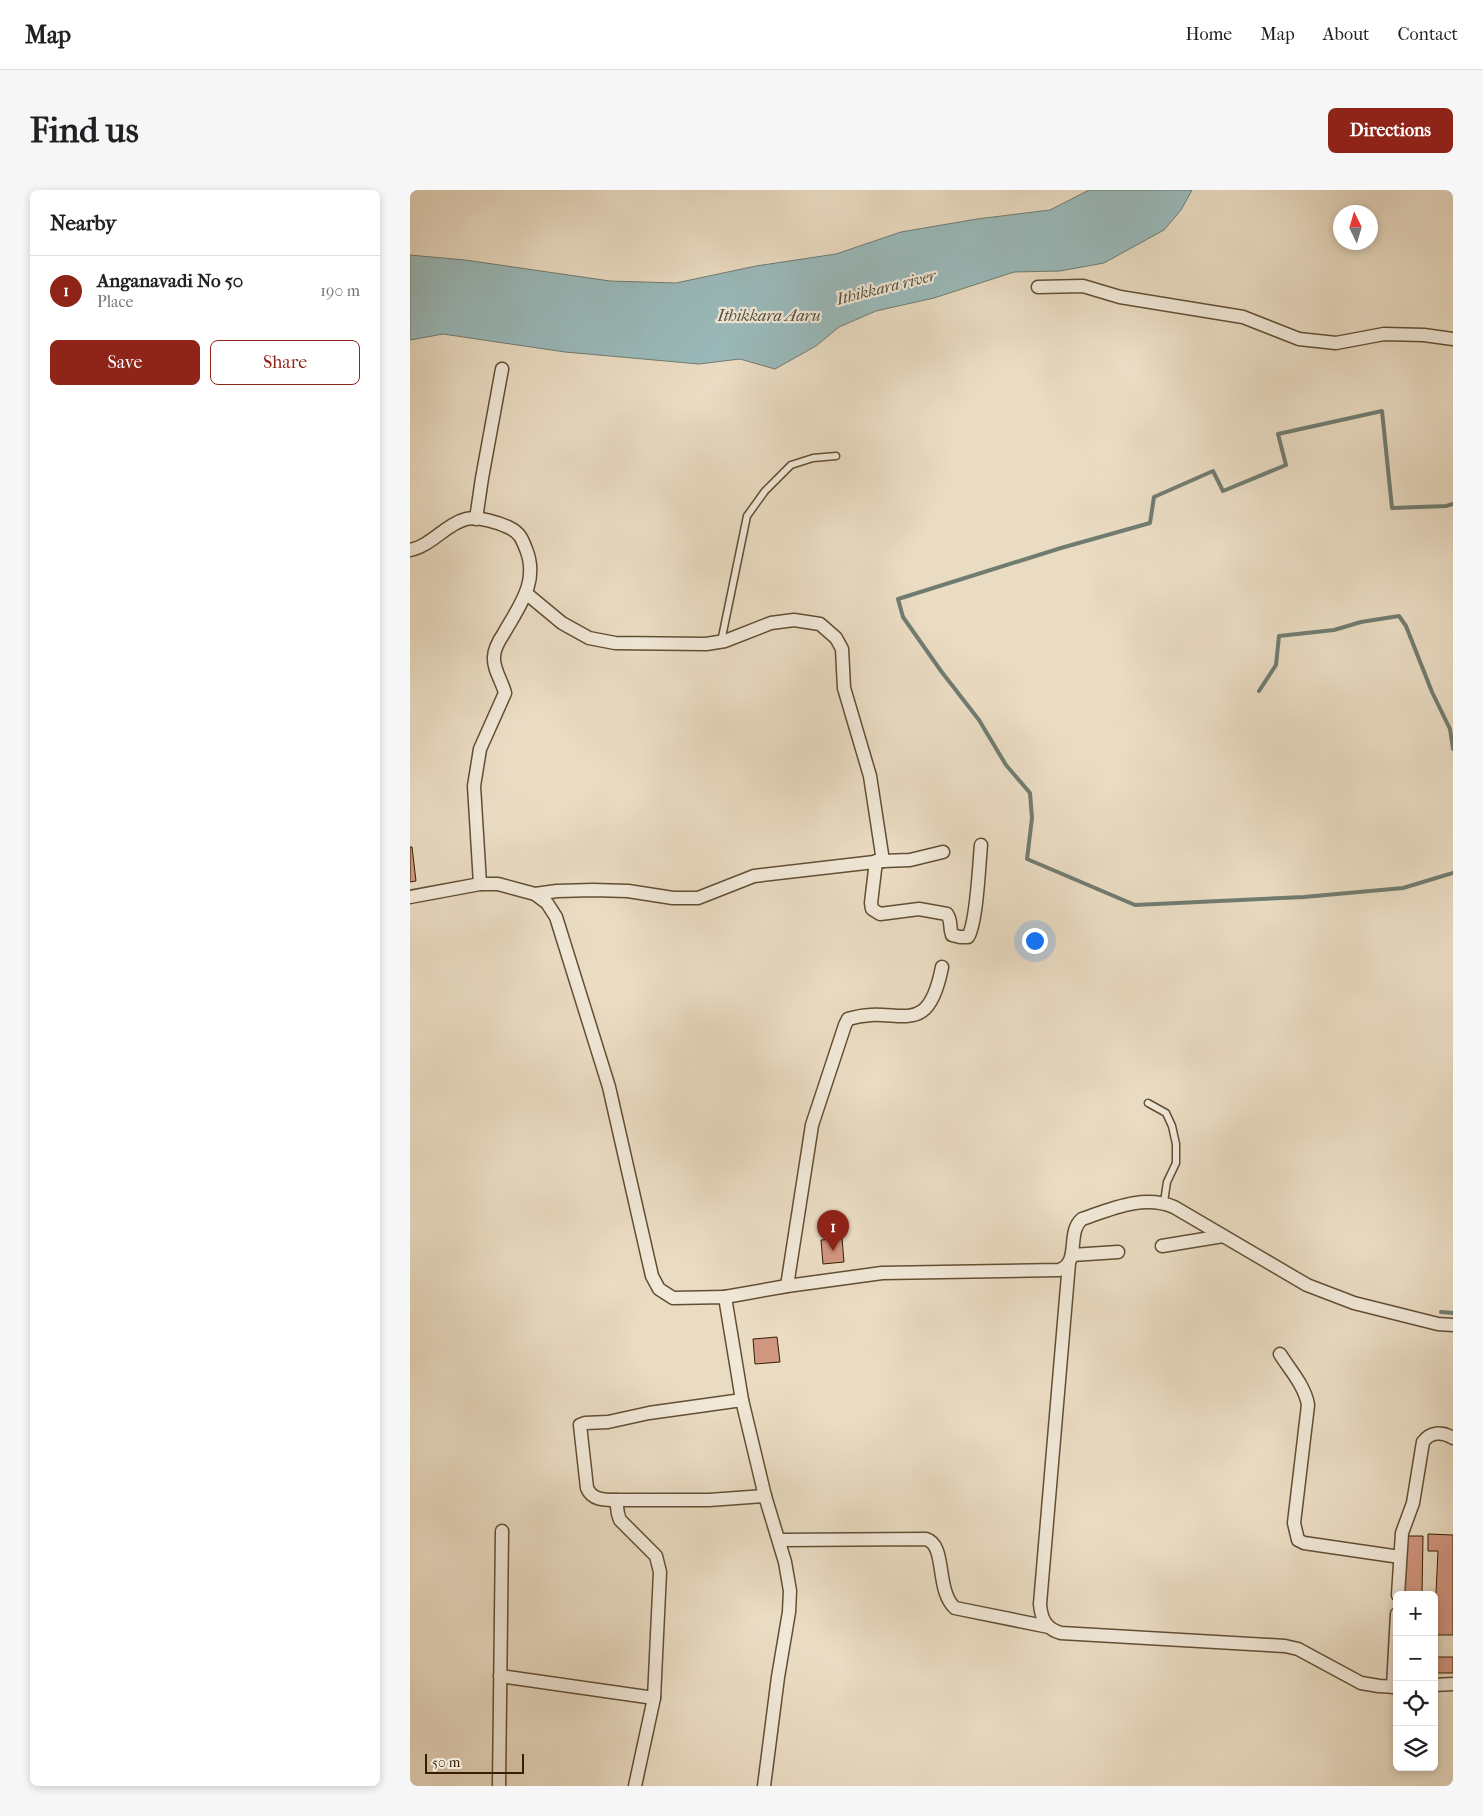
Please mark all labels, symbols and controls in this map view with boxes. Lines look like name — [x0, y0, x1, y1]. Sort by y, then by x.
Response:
text: Map — [25, 21, 71, 49]
text: Home — [1185, 24, 1232, 45]
text: Map — [1260, 24, 1295, 45]
text: About — [1323, 24, 1369, 45]
text: Contact — [1397, 24, 1458, 45]
button: Directions — [1328, 108, 1453, 153]
text: Find us — [30, 110, 139, 151]
north arrow — [1333, 205, 1378, 250]
text: Nearby — [50, 211, 116, 235]
water label: Ithikkara river — [833, 265, 939, 309]
text: Anganavadi No 50 — [97, 270, 243, 292]
text: 1 — [63, 281, 69, 300]
text: 190 m — [320, 281, 360, 300]
text: Place — [97, 292, 133, 311]
water label: Ithikkara Aaru — [716, 306, 821, 325]
button: Save — [50, 340, 200, 385]
button: Share — [210, 340, 360, 385]
your location — [1022, 928, 1048, 954]
pin: 1 — [817, 1210, 849, 1251]
map controls — [1393, 1591, 1438, 1771]
button: + — [1393, 1591, 1438, 1636]
button: − — [1393, 1636, 1438, 1681]
button: locate — [1393, 1681, 1438, 1726]
button: layers — [1393, 1726, 1438, 1771]
scale bar — [425, 1751, 524, 1774]
text: 50 m — [432, 1754, 460, 1771]

